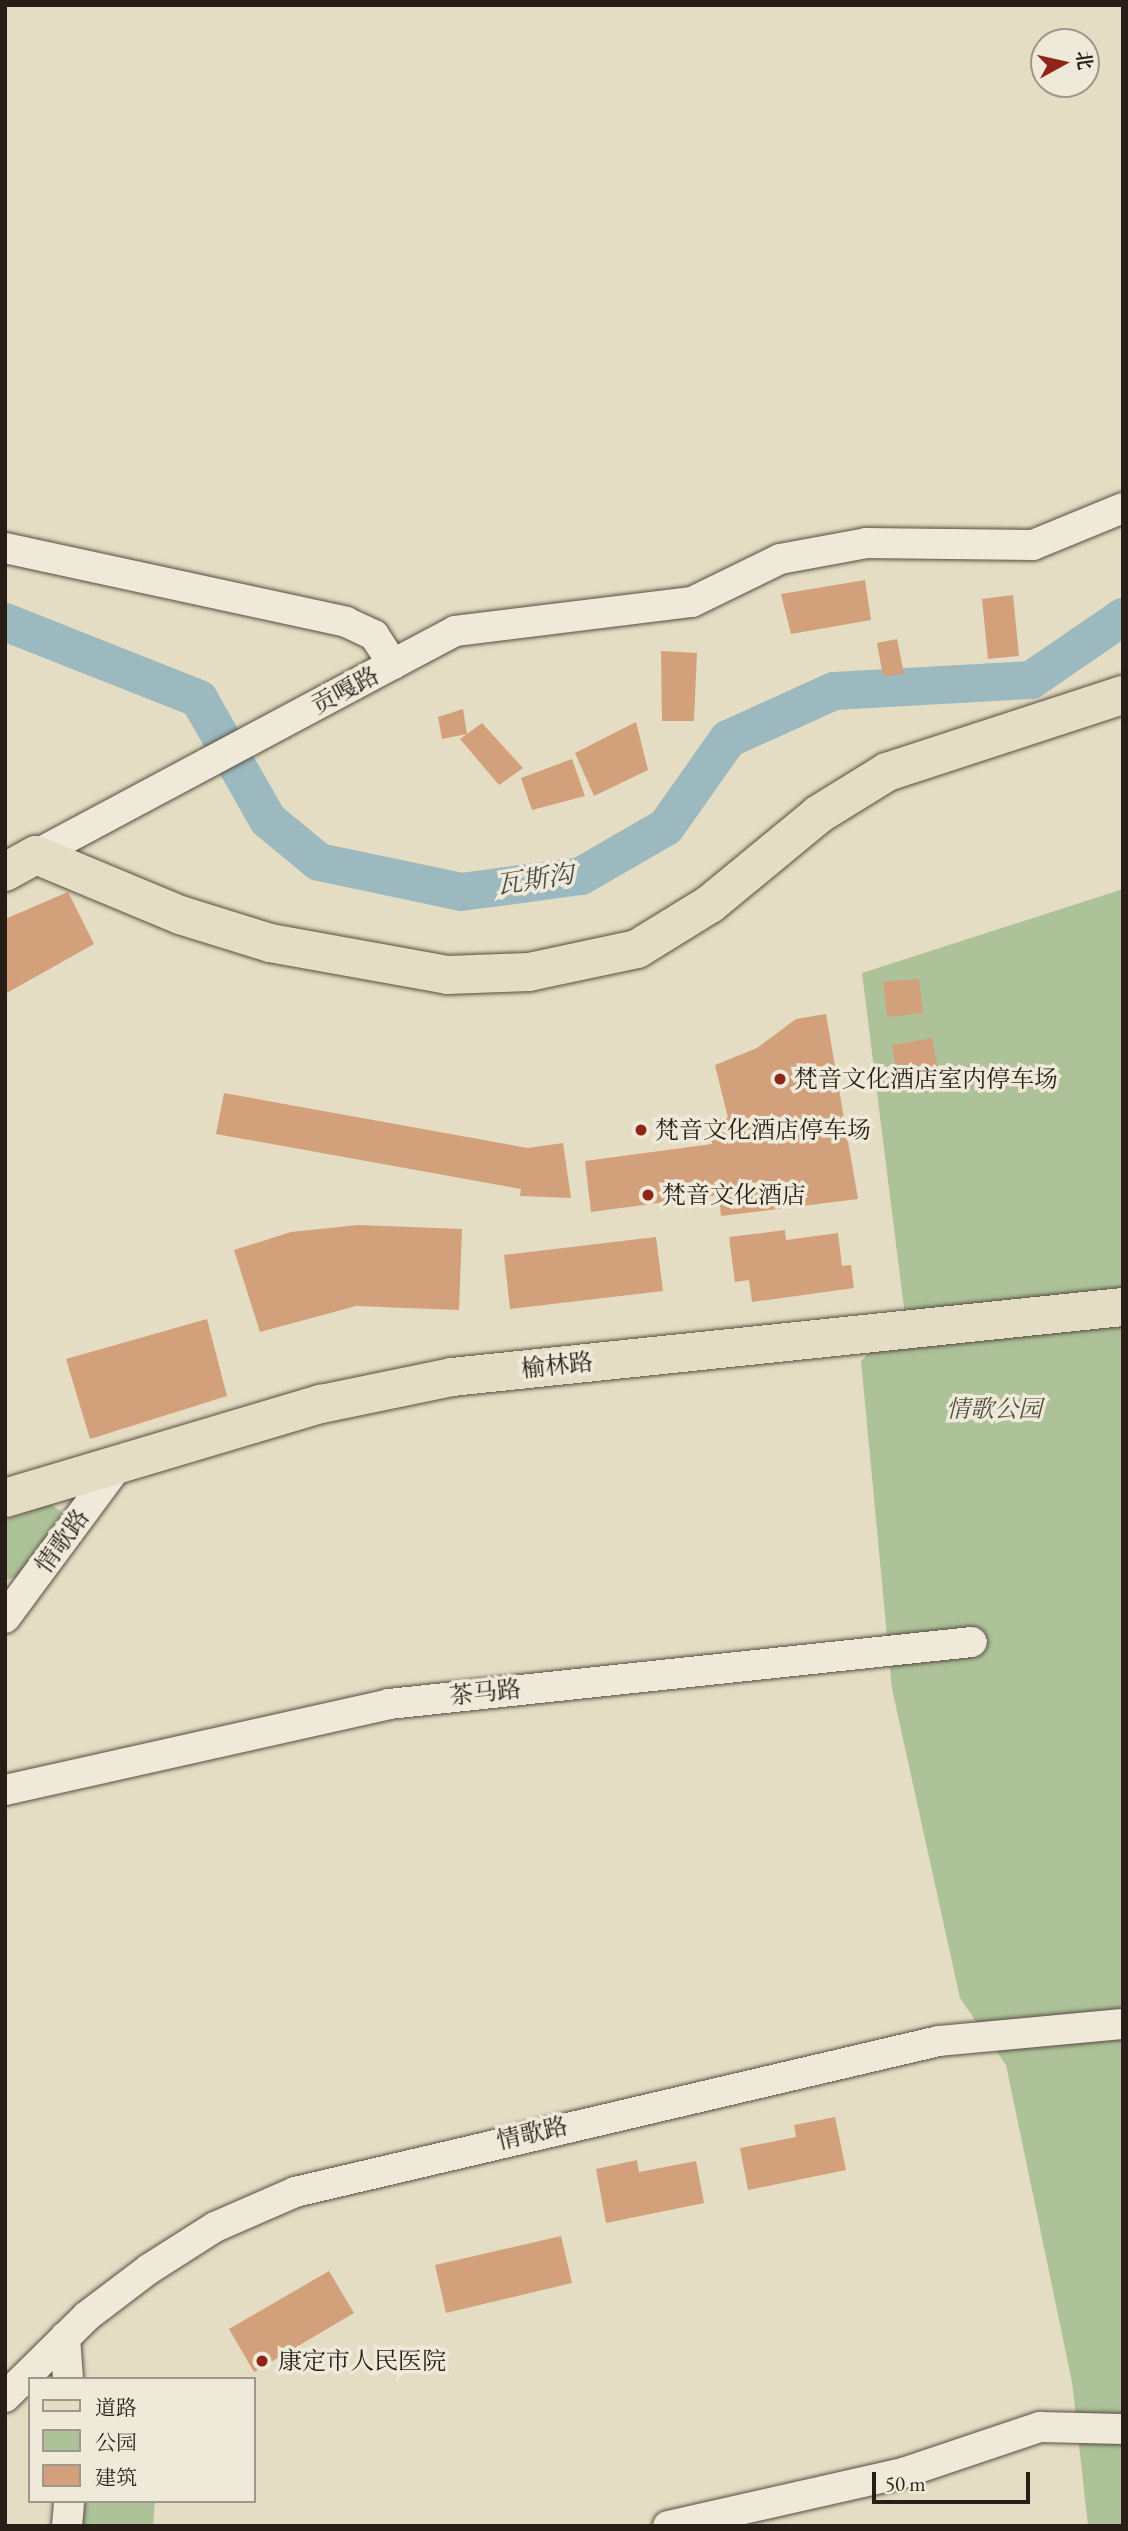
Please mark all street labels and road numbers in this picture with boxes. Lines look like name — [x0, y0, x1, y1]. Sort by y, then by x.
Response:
street label: 贡嘎路 — [306, 660, 384, 720]
street label: 榆林路 — [520, 1347, 594, 1383]
street label: 情歌路 — [29, 1503, 95, 1579]
street label: 茶马路 — [448, 1674, 522, 1710]
street label: 情歌路 — [494, 2111, 570, 2155]

